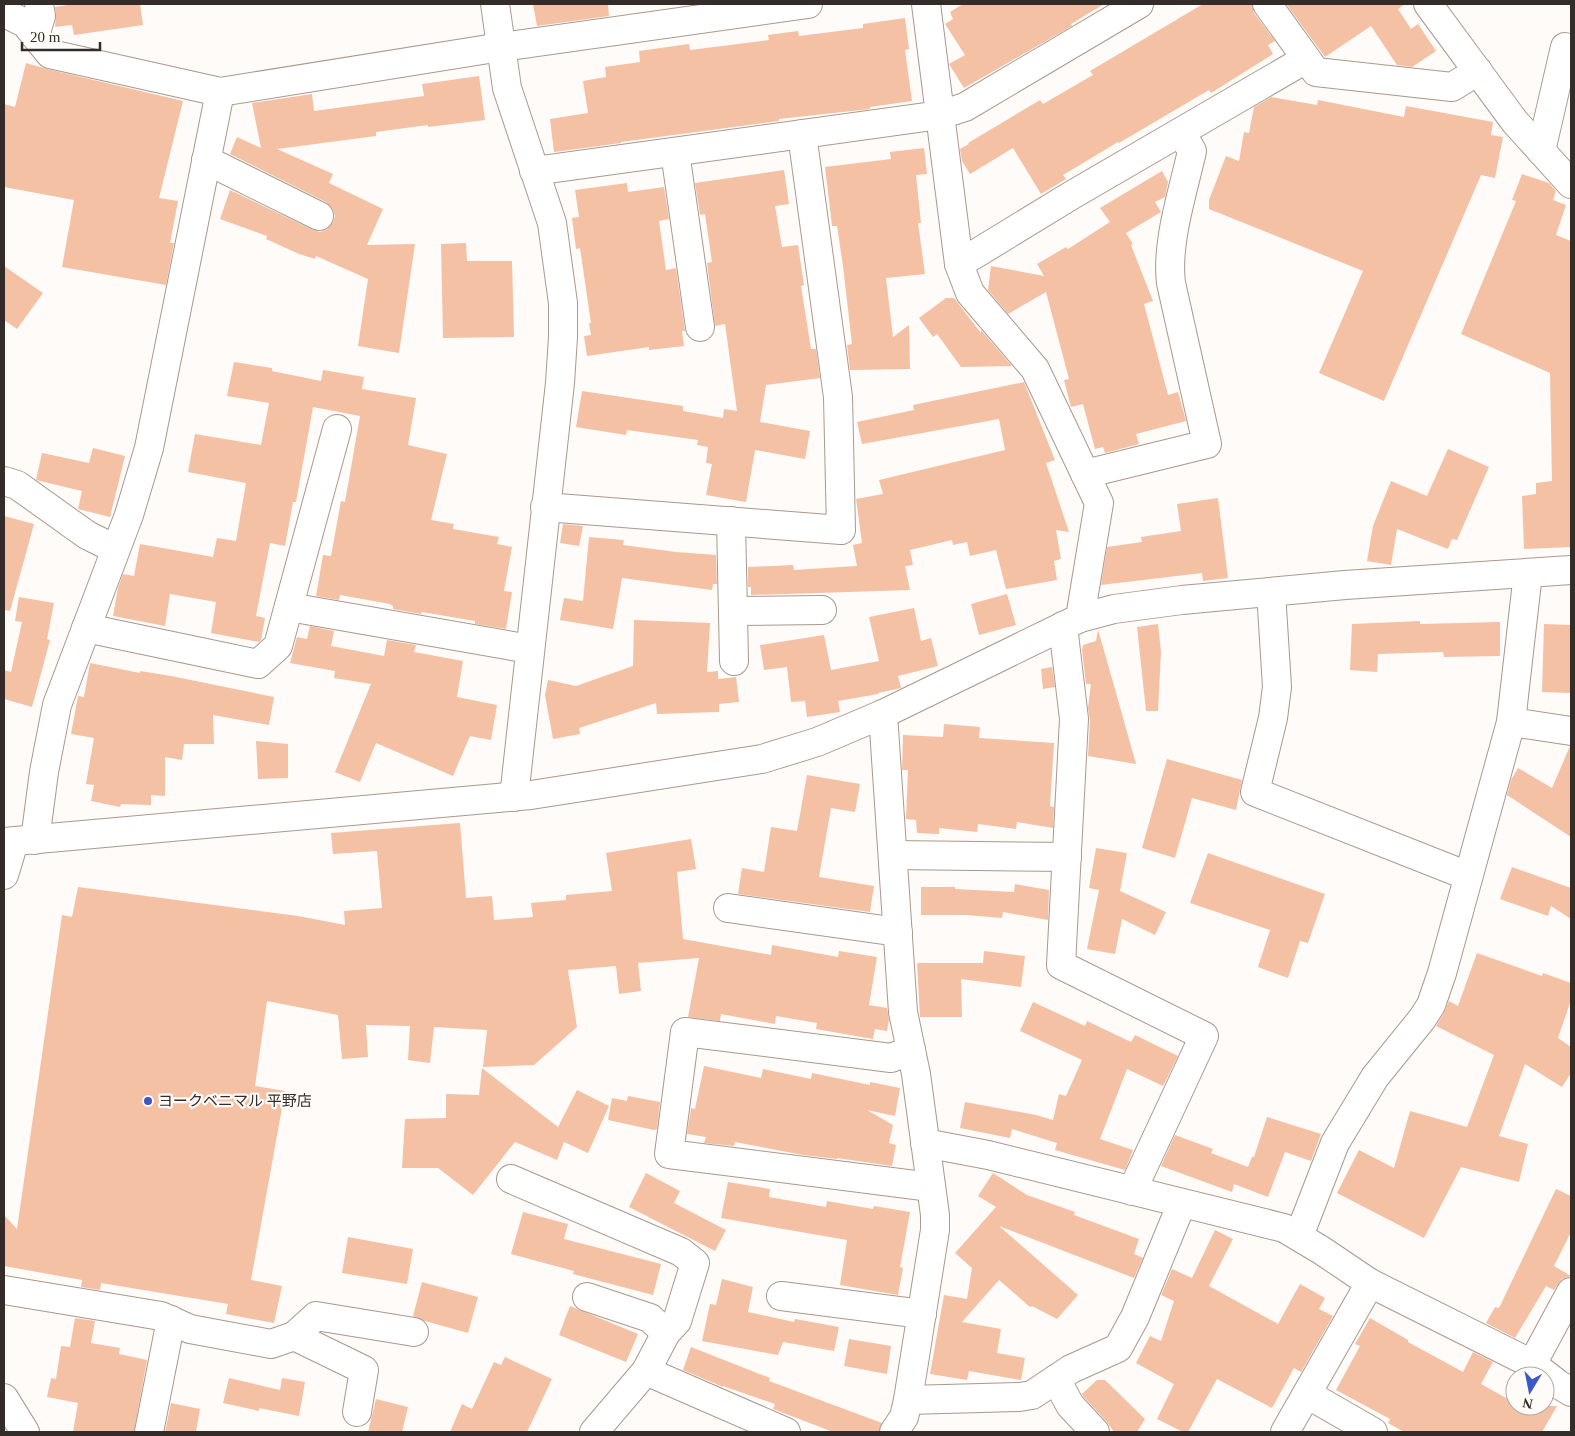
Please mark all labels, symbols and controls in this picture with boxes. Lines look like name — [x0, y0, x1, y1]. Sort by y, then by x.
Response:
scale bar — [22, 20, 100, 52]
text: 20 m — [30, 29, 61, 45]
place label: ヨークベニマル 平野店 — [158, 1093, 312, 1109]
marker: ヨークベニマル 平野店 — [142, 1095, 154, 1107]
north arrow — [1505, 1366, 1555, 1416]
text: N — [1522, 1395, 1534, 1412]

